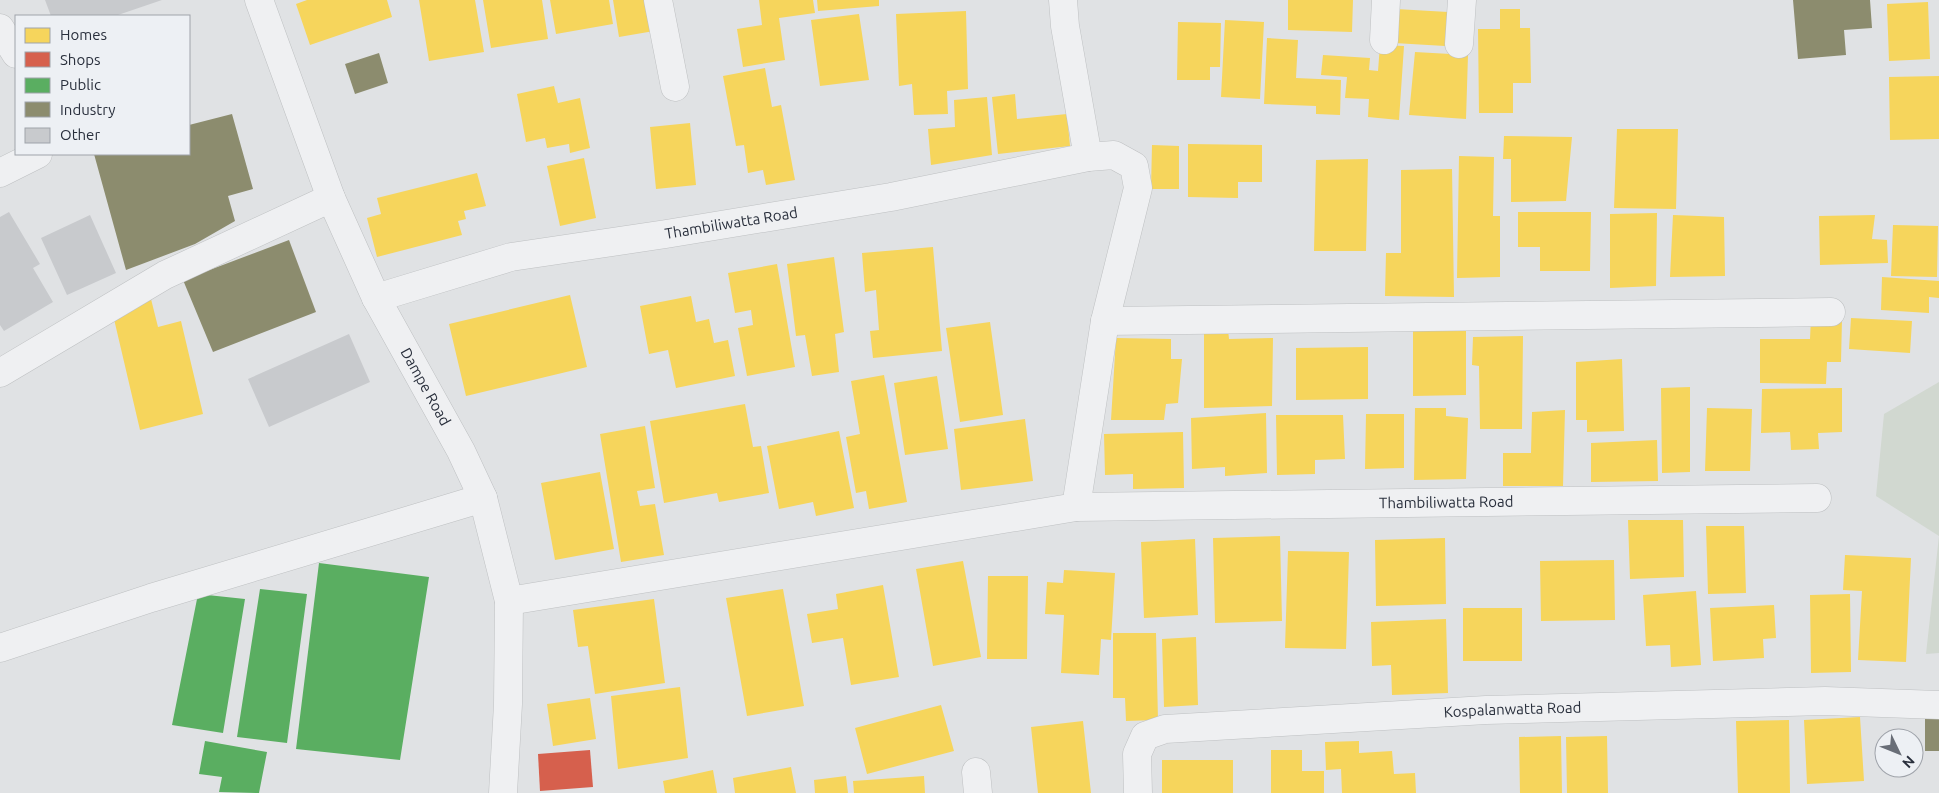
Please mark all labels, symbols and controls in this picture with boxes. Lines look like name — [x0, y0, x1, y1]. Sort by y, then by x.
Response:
legend — [15, 15, 190, 155]
text: Homes — [60, 26, 107, 43]
text: Shops — [60, 51, 101, 68]
text: Public — [60, 76, 101, 93]
text: Industry — [60, 101, 115, 118]
text: Other — [60, 126, 100, 143]
street label: Thambiliwatta Road — [664, 203, 799, 242]
street label: Dampe Road — [397, 345, 454, 429]
street label: Thambiliwatta Road — [1379, 493, 1514, 511]
street label: Kospalanwatta Road — [1443, 698, 1582, 720]
north arrow — [1874, 728, 1924, 778]
text: N — [1899, 753, 1918, 771]

